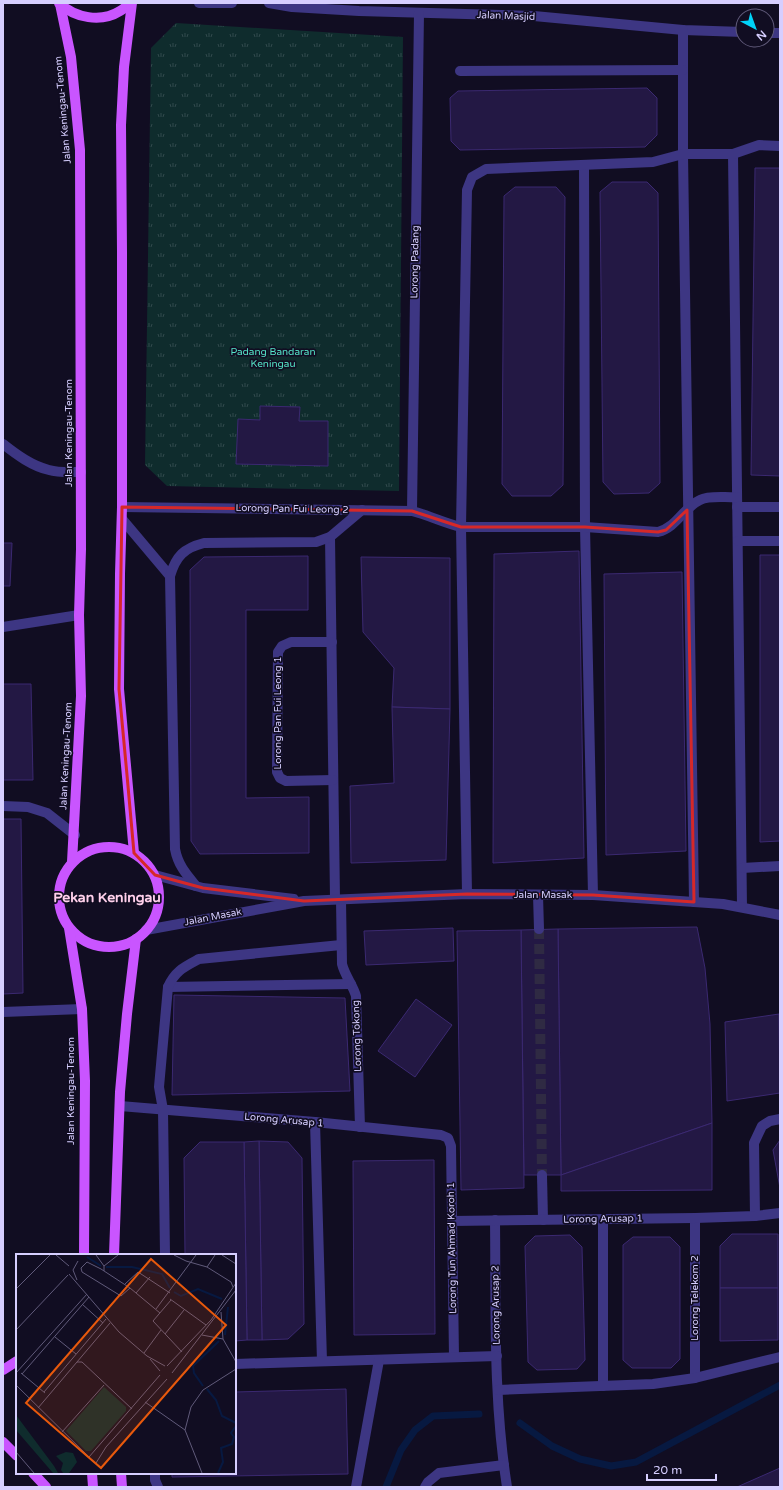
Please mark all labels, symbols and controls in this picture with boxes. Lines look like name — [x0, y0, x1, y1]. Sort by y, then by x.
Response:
north arrow — [735, 8, 775, 48]
street label: Jalan Masjid — [477, 9, 535, 23]
text: N — [754, 27, 769, 43]
street label: Jalan Keningau-Tenom — [52, 56, 74, 164]
street label: Lorong Padang — [408, 225, 422, 299]
park label: Padang Bandaran Keningau — [230, 346, 316, 370]
street label: Jalan Keningau-Tenom — [63, 379, 75, 487]
street label: Lorong Pan Fui Leong 2 — [235, 502, 349, 516]
street label: Lorong Pan Fui Leong 1 — [272, 656, 284, 770]
street label: Jalan Keningau-Tenom — [57, 702, 75, 810]
district label: Pekan Keningau — [53, 889, 161, 906]
street label: Jalan Masak — [514, 889, 573, 901]
street label: Jalan Masak — [183, 905, 243, 928]
street label: Lorong Tokong — [350, 1000, 364, 1072]
street label: Jalan Keningau-Tenom — [65, 1037, 77, 1145]
street label: Lorong Arusap 1 — [244, 1111, 324, 1129]
street label: Lorong Tun Ahmad Koroh 1 — [445, 1182, 459, 1314]
street label: Lorong Arusap 1 — [563, 1212, 643, 1226]
inset map — [16, 1254, 236, 1474]
street label: Lorong Telekom 2 — [689, 1255, 701, 1341]
street label: Lorong Arusap 2 — [489, 1265, 503, 1345]
scale bar — [647, 1456, 716, 1482]
text: 20 m — [653, 1463, 682, 1477]

